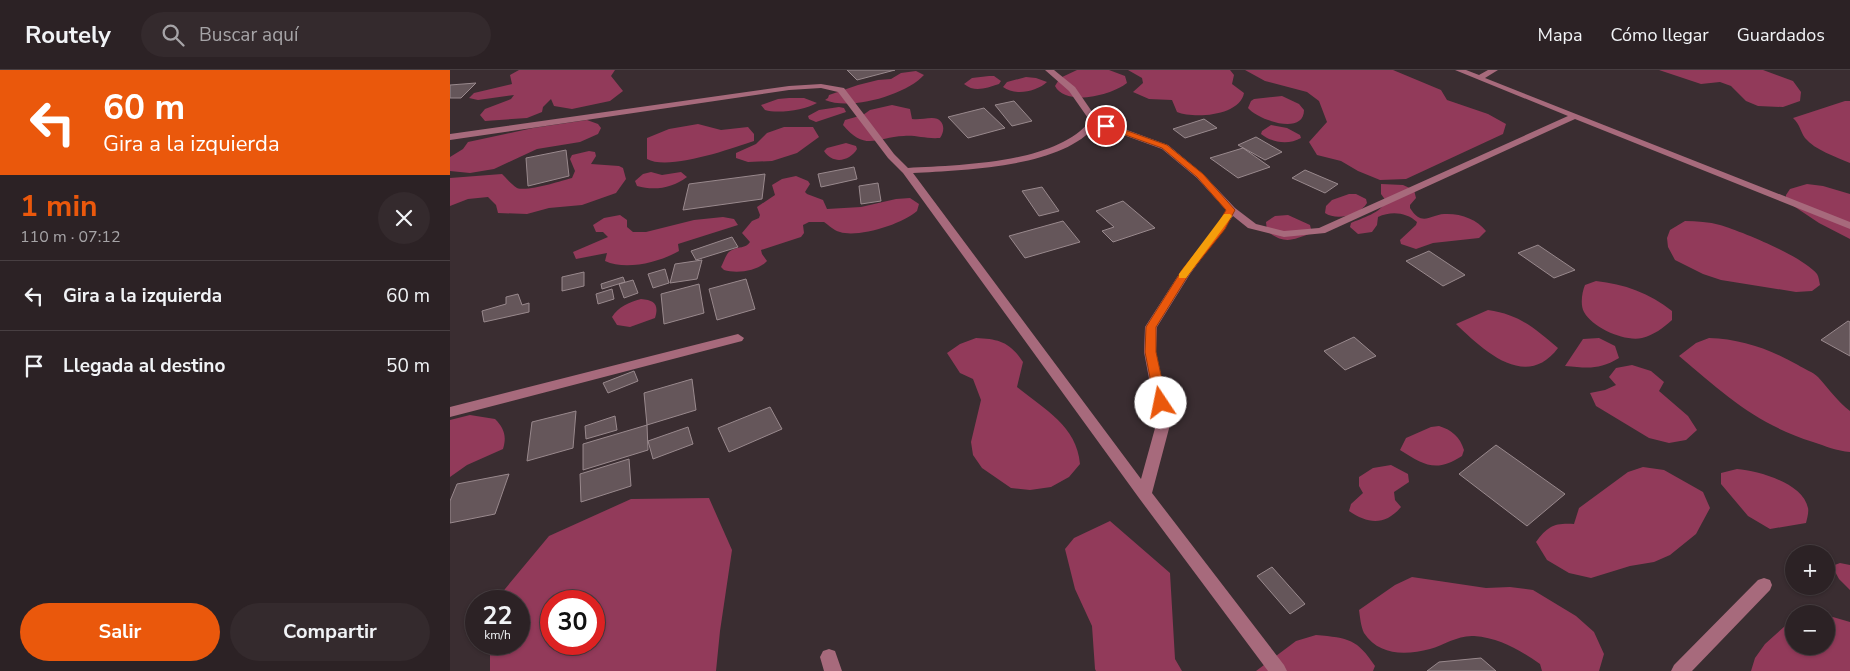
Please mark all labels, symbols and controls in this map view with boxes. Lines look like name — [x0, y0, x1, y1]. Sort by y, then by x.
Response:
search box — [141, 12, 491, 57]
text: Routely — [25, 19, 111, 51]
icon: search — [159, 21, 187, 49]
text: Buscar aquí — [199, 22, 298, 48]
text: Mapa — [1538, 23, 1583, 47]
text: Cómo llegar — [1611, 23, 1709, 47]
text: Guardados — [1737, 23, 1825, 47]
text: 60 m — [103, 84, 185, 131]
icon: left — [20, 90, 85, 155]
pin — [1085, 105, 1127, 147]
icon: arrive — [1092, 112, 1120, 140]
text: Gira a la izquierda — [103, 129, 280, 159]
text: 1 min — [20, 186, 98, 227]
button: close — [378, 192, 430, 244]
text: 110 m · 07:12 — [20, 226, 121, 248]
icon: left — [20, 282, 48, 310]
text: Gira a la izquierda — [63, 283, 222, 309]
text: 60 m — [386, 283, 430, 309]
icon: arrive — [20, 352, 48, 380]
text: Llegada al destino — [63, 353, 225, 379]
text: 50 m — [386, 353, 430, 379]
position arrow — [1134, 376, 1186, 428]
map controls — [1785, 545, 1835, 655]
button: + — [1785, 545, 1835, 595]
speed limit sign: 30 — [540, 590, 605, 655]
text: 22 — [482, 599, 513, 633]
button: Salir — [20, 603, 220, 661]
button: Compartir — [230, 603, 430, 661]
button: − — [1785, 605, 1835, 655]
text: km/h — [484, 627, 511, 643]

